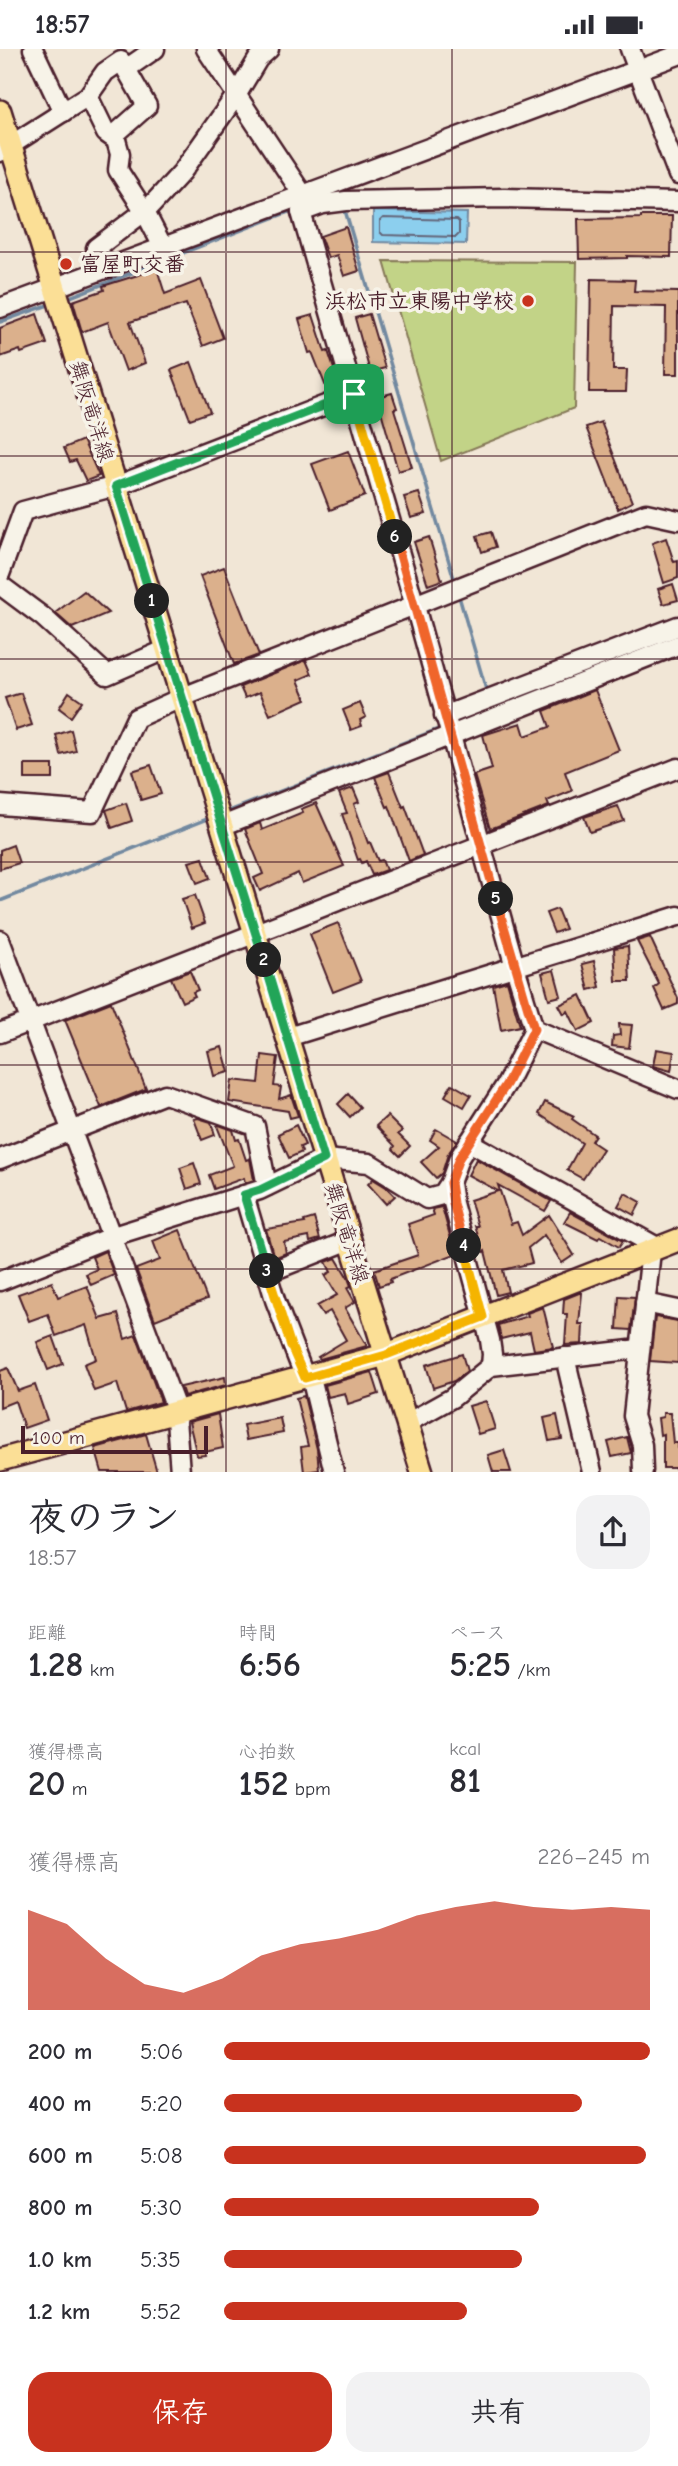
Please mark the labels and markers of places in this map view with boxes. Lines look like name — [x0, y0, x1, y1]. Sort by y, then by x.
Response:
place label: 富屋町交番 — [80, 252, 185, 276]
marker: 富屋町交番 — [58, 256, 74, 272]
place label: 浜松市立東陽中学校 — [325, 289, 514, 313]
marker: 浜松市立東陽中学校 — [520, 293, 536, 309]
pin — [324, 364, 384, 424]
pin: 6 — [378, 519, 412, 554]
pin: 1 — [134, 583, 170, 619]
pin: 5 — [478, 881, 514, 917]
pin: 2 — [246, 943, 282, 977]
pin: 4 — [447, 1229, 482, 1263]
pin: 3 — [250, 1253, 284, 1289]

